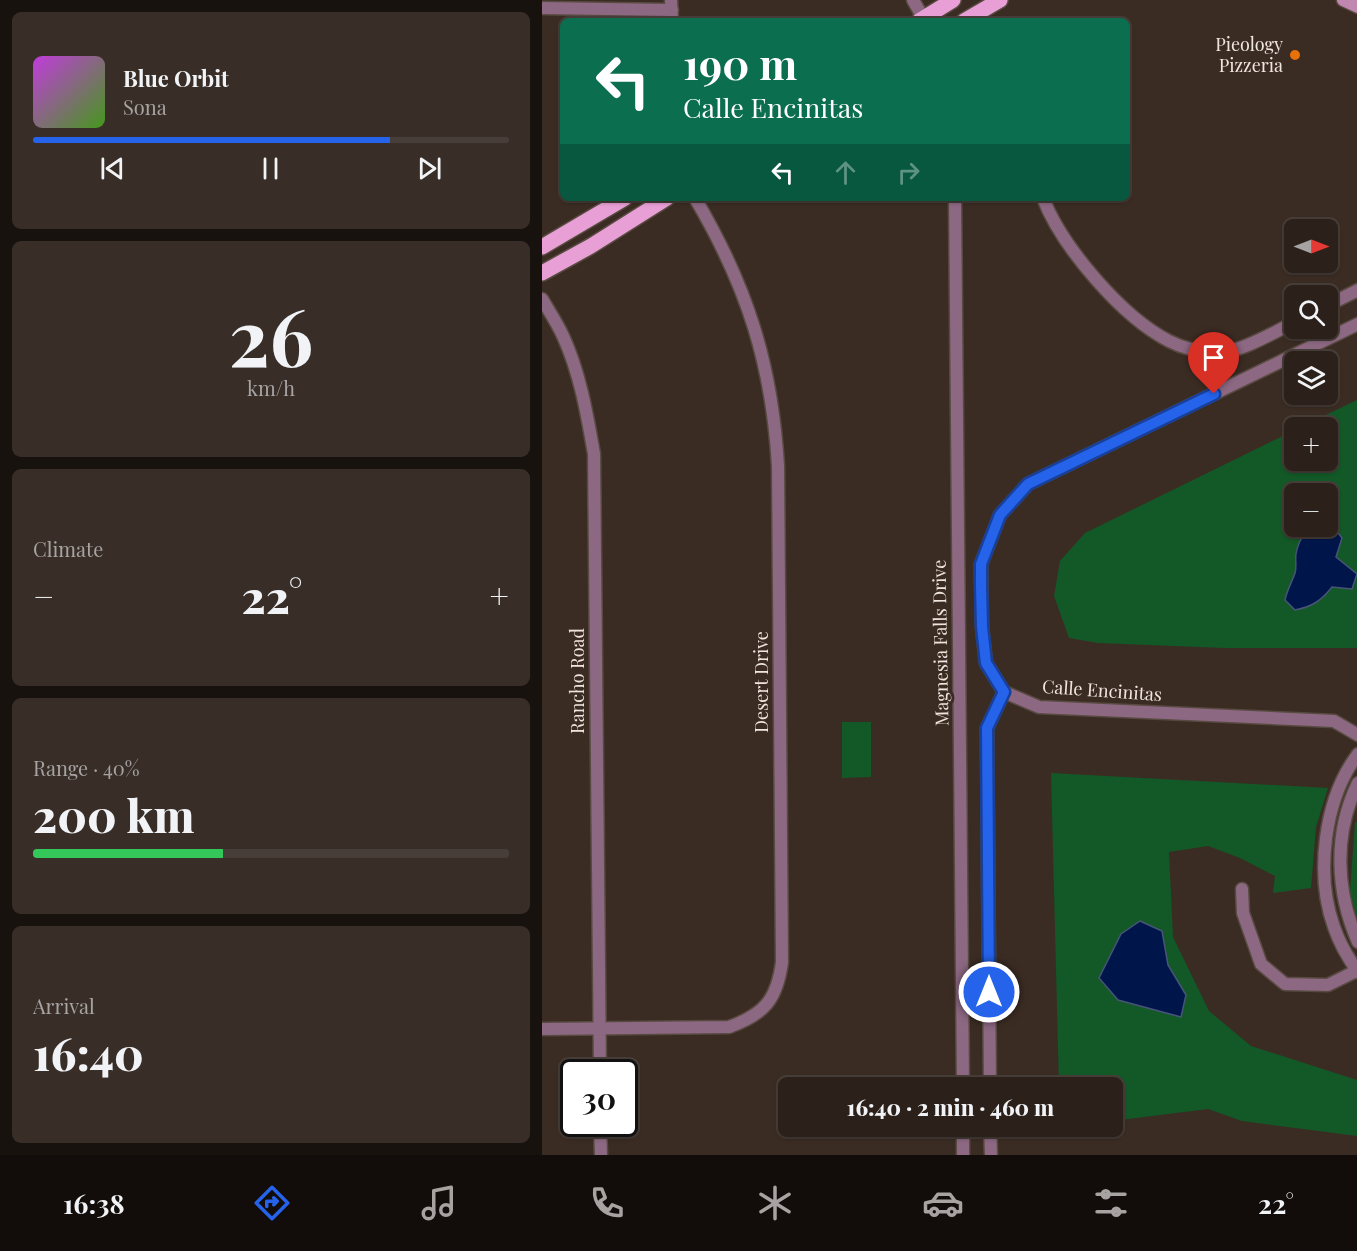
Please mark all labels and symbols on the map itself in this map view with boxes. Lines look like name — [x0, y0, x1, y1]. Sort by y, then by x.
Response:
place label: Pieology Pizzeria — [1215, 32, 1283, 77]
marker: Pieology Pizzeria — [1288, 48, 1302, 62]
north arrow — [1284, 219, 1338, 273]
pin — [1188, 332, 1239, 394]
street label: Magnesia Falls Drive — [927, 560, 953, 726]
street label: Rancho Road — [565, 627, 589, 734]
street label: Desert Drive — [749, 631, 773, 733]
street label: Calle Encinitas — [1041, 674, 1163, 706]
position arrow — [957, 960, 1021, 1024]
speed limit sign: 30 — [560, 1059, 638, 1137]

